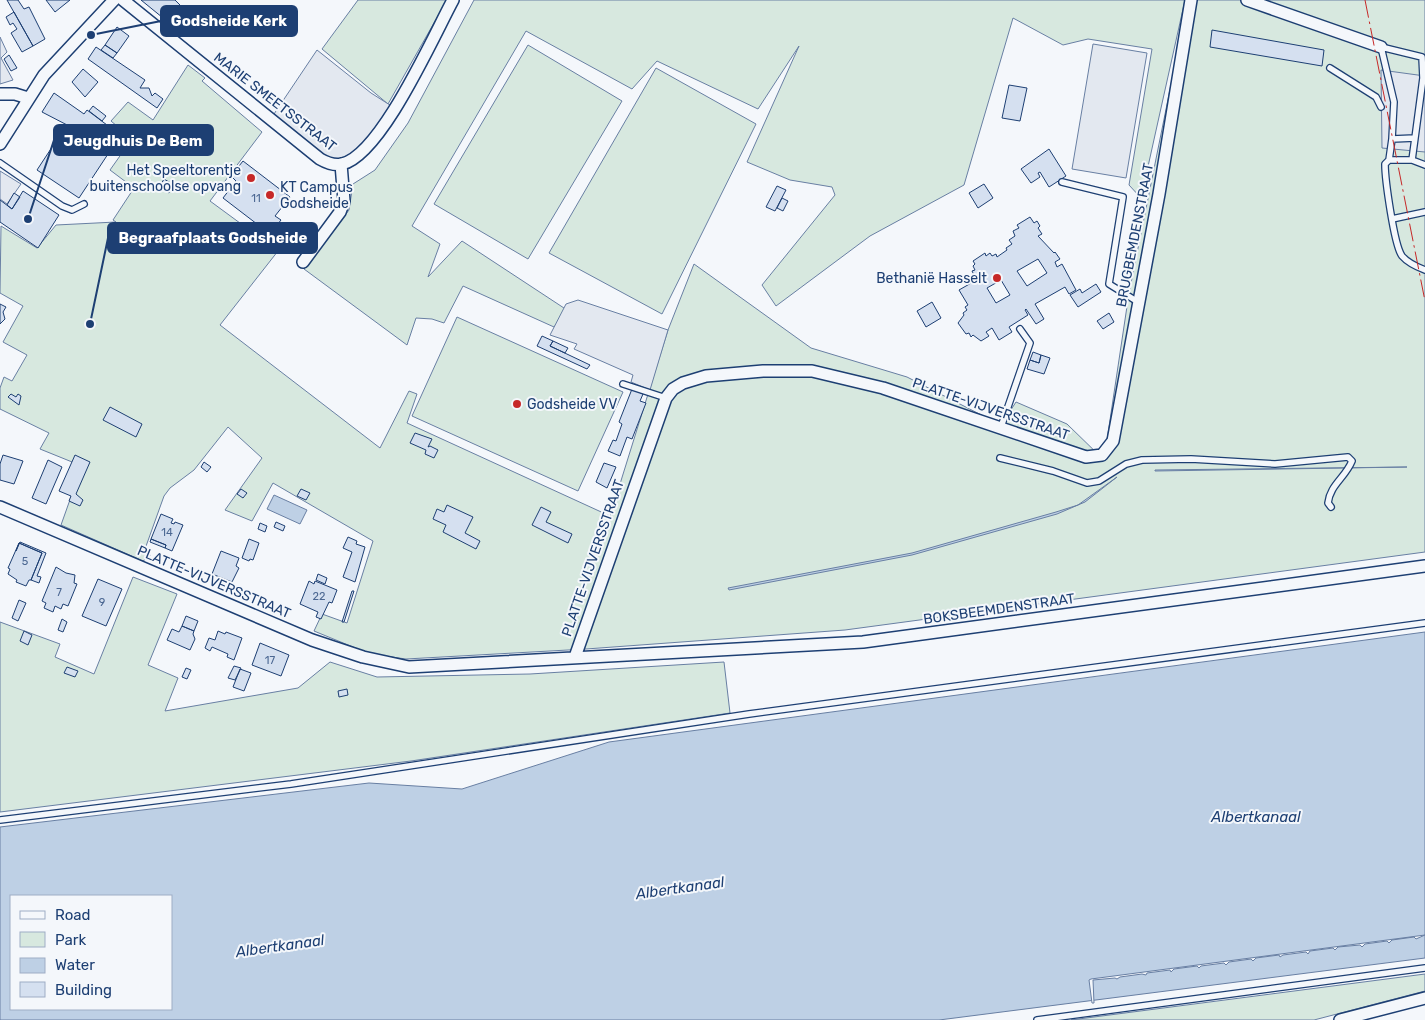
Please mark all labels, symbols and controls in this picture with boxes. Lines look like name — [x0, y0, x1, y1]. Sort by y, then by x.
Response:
callout: Godsheide Kerk — [161, 6, 297, 36]
text: Godsheide Kerk — [171, 12, 287, 30]
street label: MARIE SMEETSSTRAAT — [210, 49, 340, 155]
callout: Jeugdhuis De Bem — [54, 125, 213, 155]
text: Jeugdhuis De Bem — [64, 132, 202, 150]
place label: Het Speeltorentje buitenschoolse opvang — [90, 162, 241, 195]
street label: BRUGBEMDENSTRAAT — [1113, 162, 1157, 308]
marker: Het Speeltorentje buitenschoolse opvang — [245, 172, 257, 184]
place label: KT Campus Godsheide — [280, 179, 353, 212]
marker: KT Campus Godsheide — [264, 189, 276, 201]
house number: 11 — [251, 192, 261, 205]
callout: Begraafplaats Godsheide — [108, 223, 317, 253]
text: Begraafplaats Godsheide — [119, 229, 308, 247]
place label: Bethanië Hasselt — [876, 270, 988, 287]
marker: Bethanië Hasselt — [991, 272, 1003, 284]
street label: PLATTE-VIJVERSSTRAAT — [910, 374, 1072, 444]
place label: Godsheide VV — [527, 396, 617, 413]
marker: Godsheide VV — [511, 398, 523, 410]
street label: PLATTE-VIJVERSSTRAAT — [558, 477, 628, 639]
house number: 14 — [161, 526, 173, 539]
street label: PLATTE-VIJVERSSTRAAT — [135, 542, 293, 622]
house number: 5 — [22, 555, 29, 568]
house number: 7 — [56, 586, 62, 599]
house number: 22 — [313, 590, 325, 603]
street label: BOKSBEEMDENSTRAAT — [922, 590, 1076, 628]
house number: 9 — [99, 596, 105, 609]
house number: 17 — [265, 654, 276, 667]
water label: Albertkanaal — [1210, 808, 1301, 826]
water label: Albertkanaal — [633, 873, 726, 903]
legend — [10, 895, 172, 1010]
text: Road — [55, 906, 91, 924]
text: Park — [55, 931, 86, 949]
water label: Albertkanaal — [233, 931, 326, 961]
text: Water — [55, 956, 95, 974]
text: Building — [55, 981, 112, 999]

